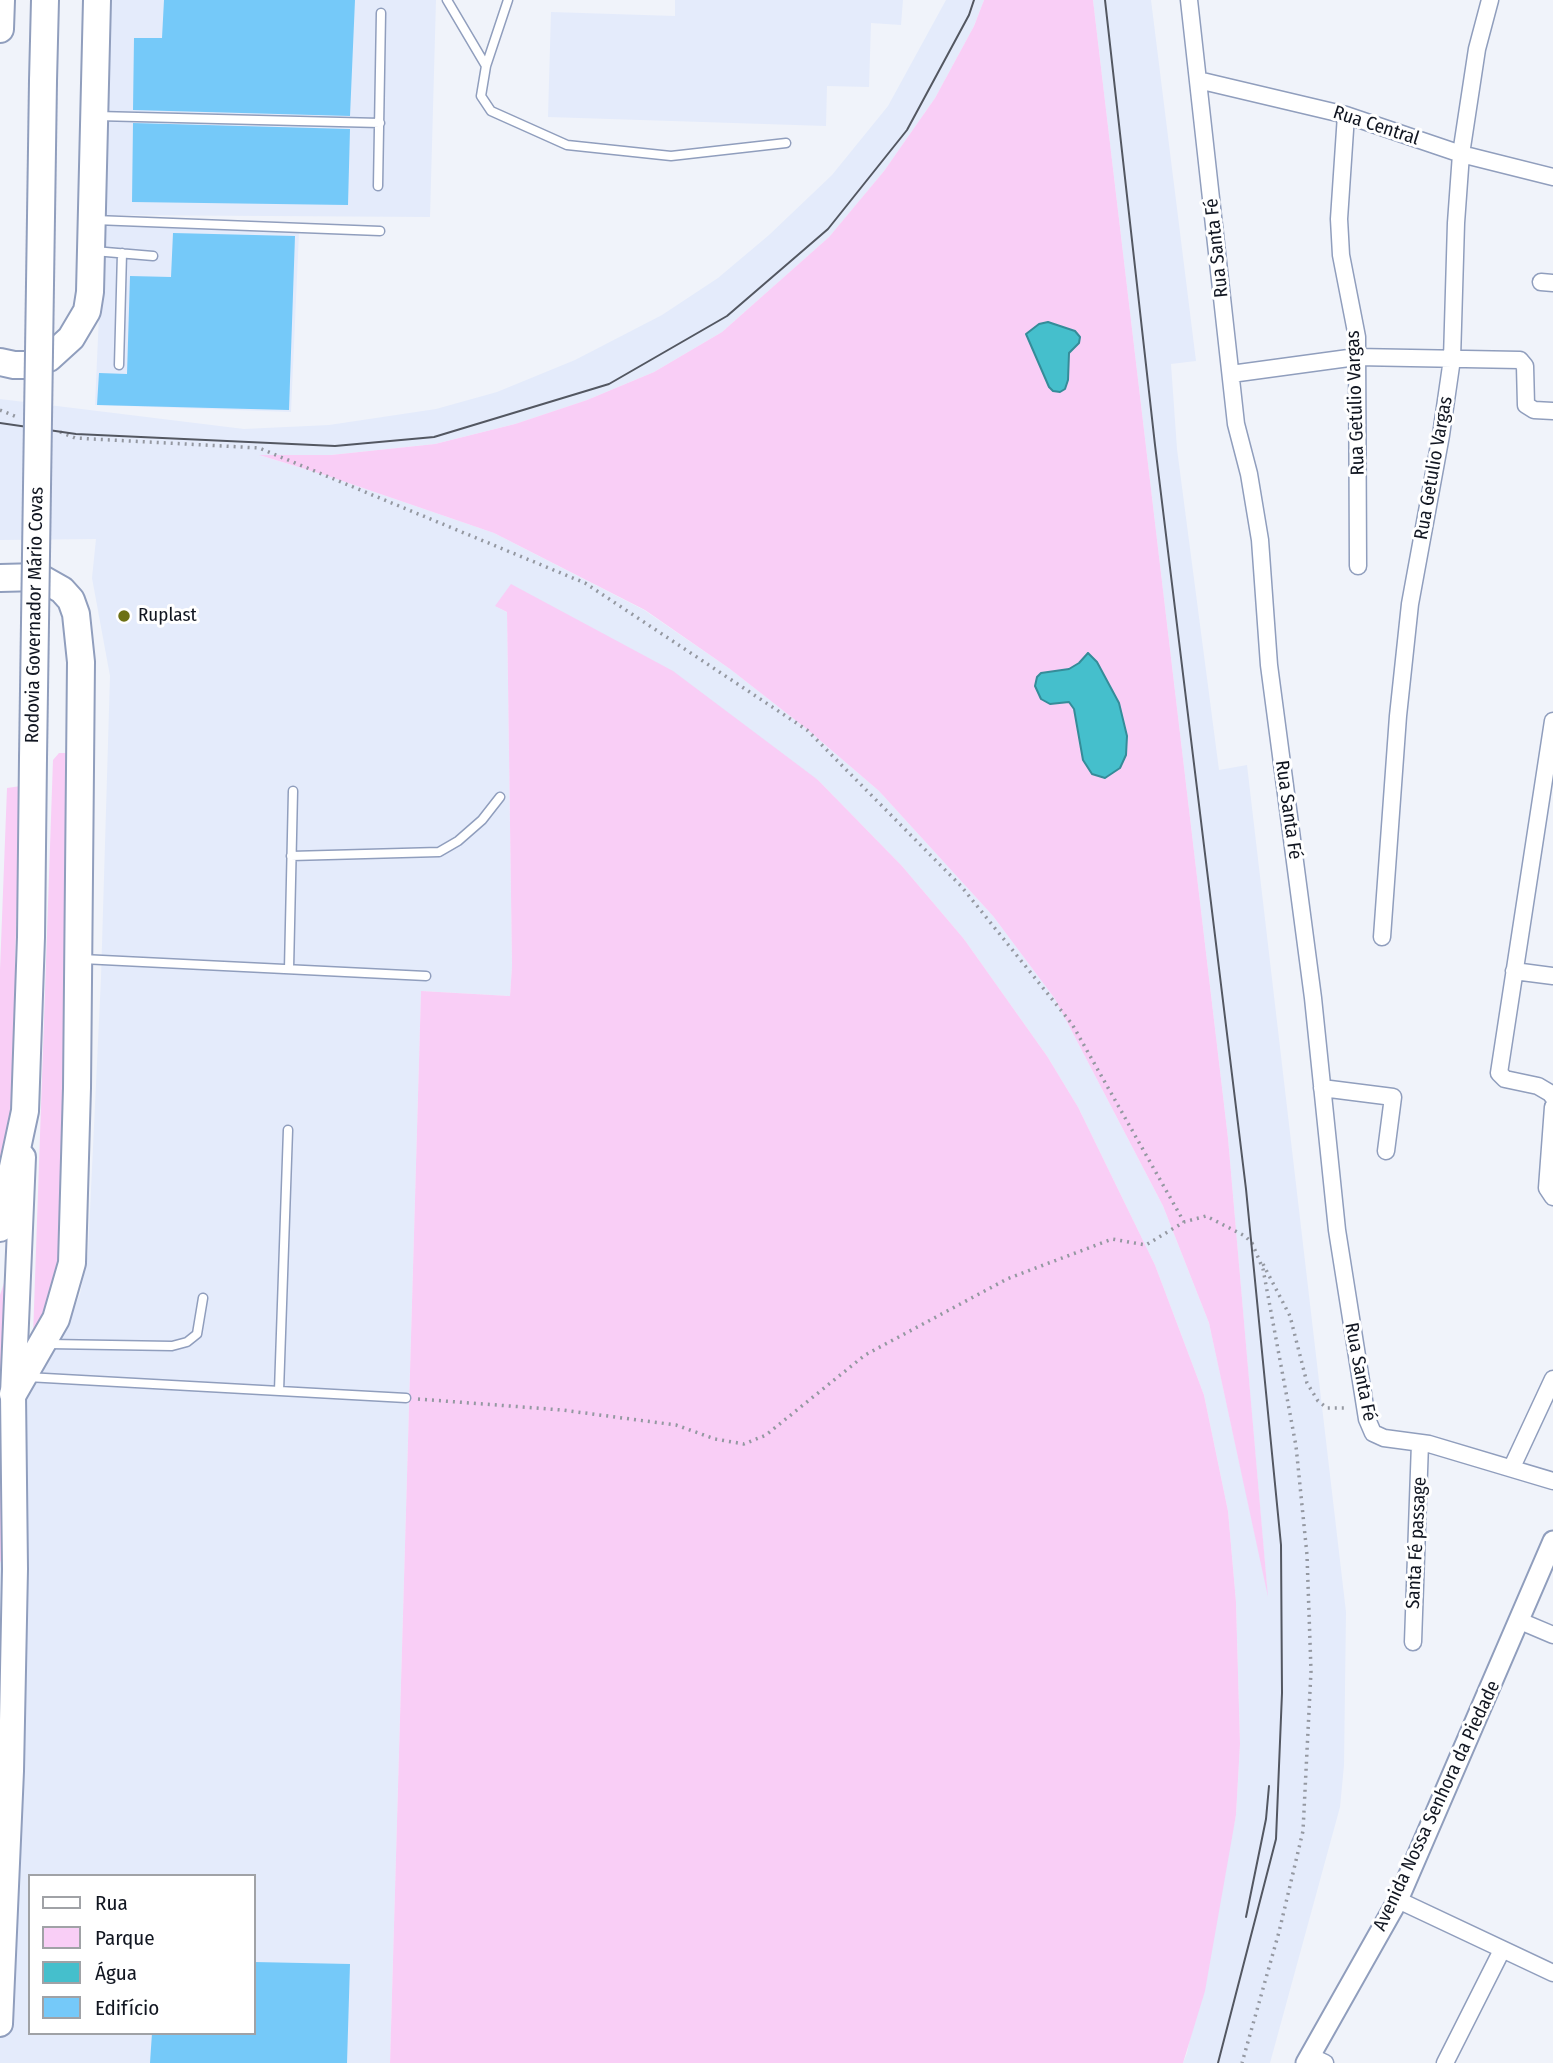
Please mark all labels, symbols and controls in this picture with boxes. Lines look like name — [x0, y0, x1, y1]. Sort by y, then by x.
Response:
street label: Rua Central — [1330, 101, 1422, 151]
street label: Rua Santa Fé — [1200, 197, 1234, 299]
street label: Rua Getúlio Vargas — [1342, 330, 1370, 476]
street label: Rua Getulio Vargas — [1410, 395, 1458, 541]
street label: Rodovia Governador Mário Covas — [21, 487, 49, 743]
place label: Ruplast — [138, 605, 197, 627]
marker: Ruplast — [116, 608, 132, 624]
street label: Rua Santa Fé — [1270, 759, 1306, 861]
street label: Rua Santa Fé — [1339, 1321, 1381, 1423]
street label: Santa Fé passage — [1402, 1476, 1432, 1610]
street label: Avenida Nossa Senhora da Piedade — [1369, 1677, 1505, 1935]
legend — [28, 1874, 256, 2035]
text: Rua — [95, 1890, 128, 1916]
text: Parque — [95, 1925, 155, 1951]
text: Água — [95, 1960, 137, 1986]
text: Edifício — [95, 1995, 159, 2021]

